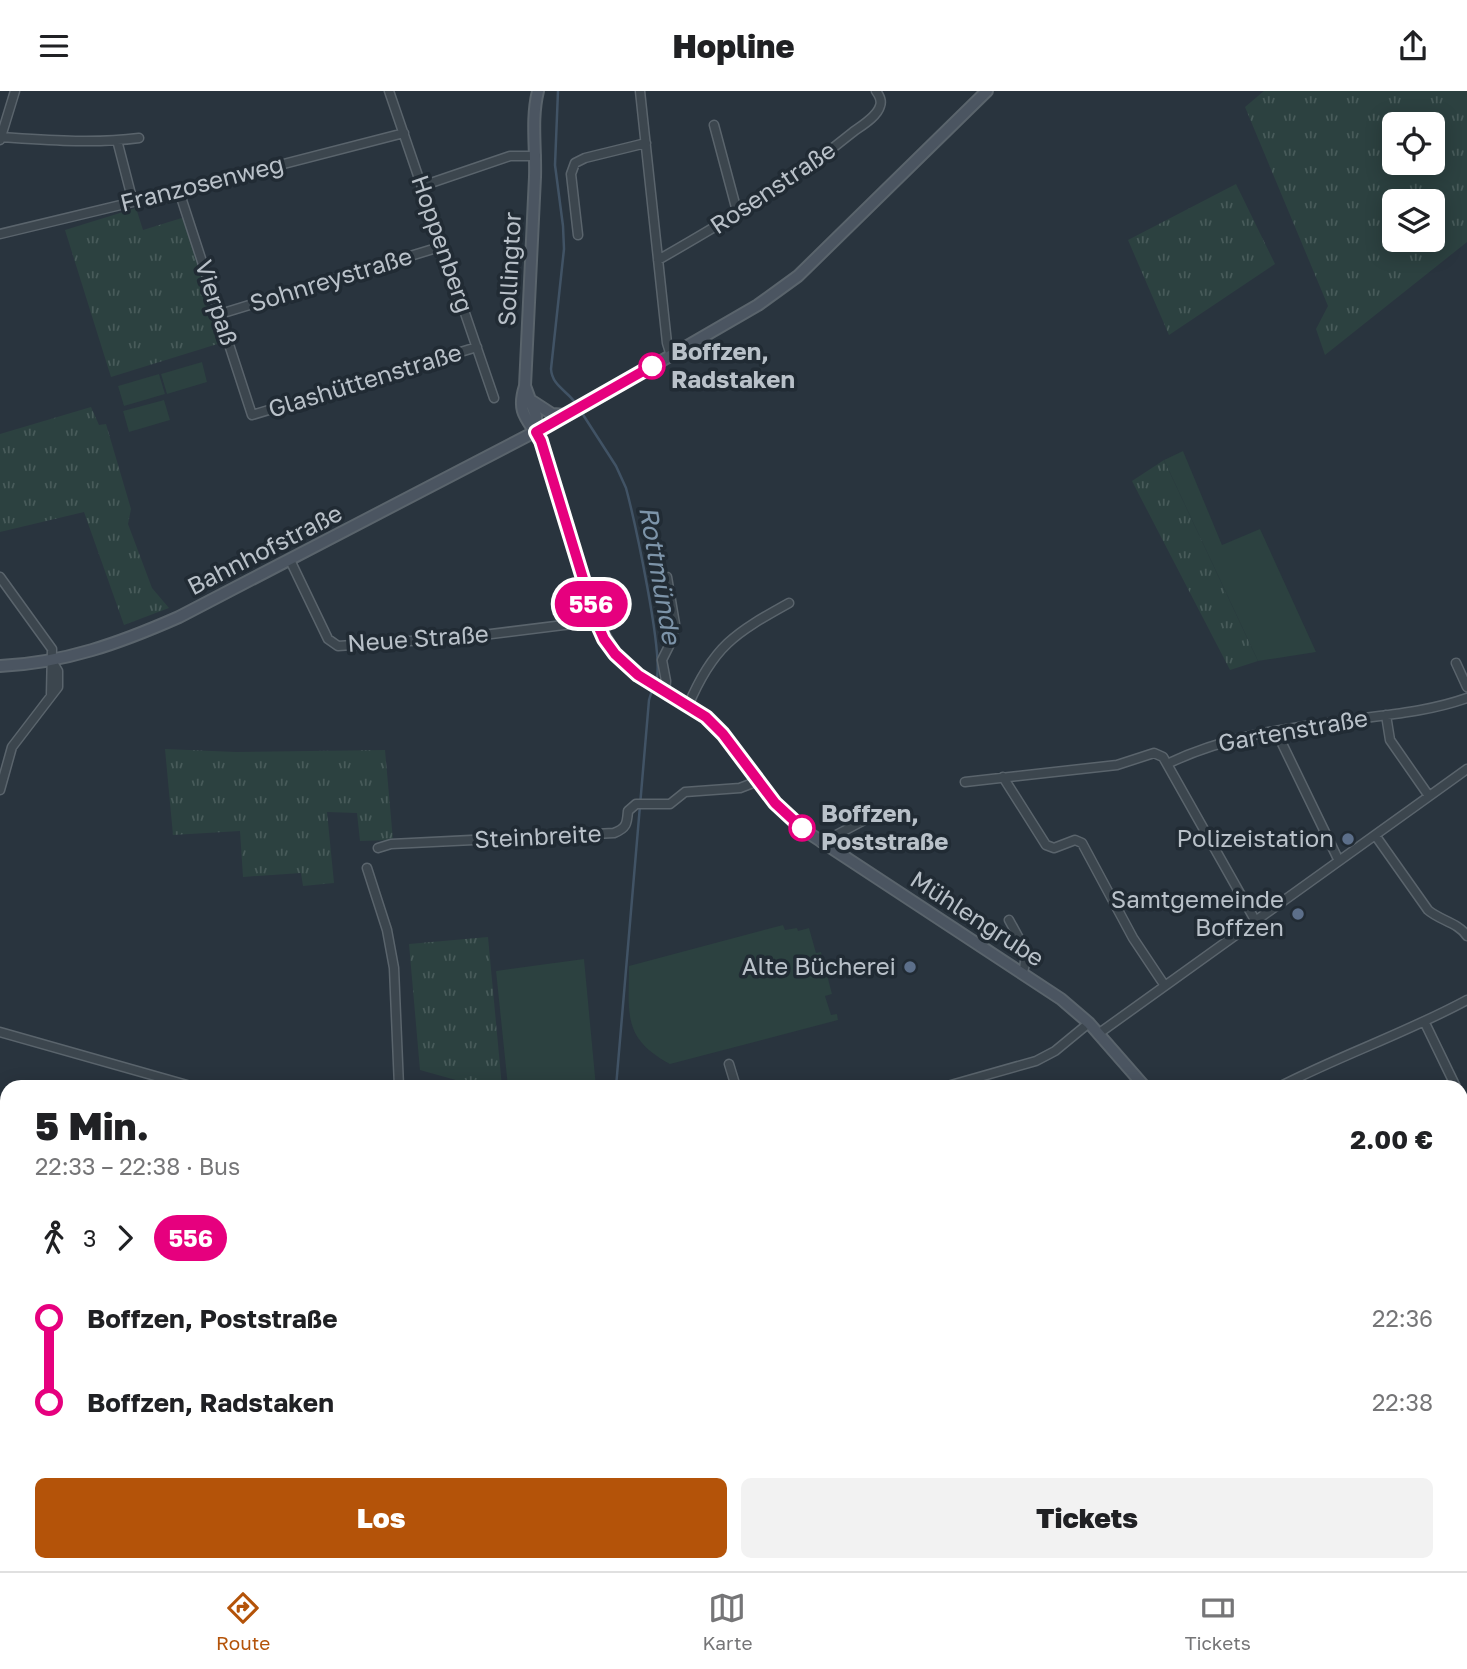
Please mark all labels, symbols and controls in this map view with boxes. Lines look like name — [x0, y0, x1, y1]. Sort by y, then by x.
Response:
icon: menu — [35, 27, 73, 65]
text: Hopline — [672, 27, 795, 65]
icon: share — [1394, 27, 1432, 65]
map controls — [1382, 112, 1445, 252]
button: locate — [1382, 112, 1445, 175]
street label: Rosenstraße — [704, 134, 840, 239]
street label: Franzosenweg — [117, 148, 286, 217]
street label: Hoppenberg — [406, 171, 480, 316]
button: layers — [1382, 189, 1445, 252]
street label: Sollingtor — [491, 211, 526, 327]
street label: Sohnreystraße — [246, 240, 415, 317]
street label: Vierpaß — [190, 256, 245, 349]
street label: Glashüttenstraße — [264, 336, 465, 423]
place label: Boffzen, Radstaken — [671, 336, 795, 393]
marker: Boffzen, Radstaken — [639, 353, 665, 379]
street label: Bahnhofstraße — [182, 497, 346, 600]
water label: Rottmünde — [633, 504, 688, 648]
line badge: 556 — [551, 581, 631, 627]
text: 556 — [569, 589, 613, 618]
street label: Neue Straße — [346, 618, 490, 657]
street label: Gartenstraße — [1216, 702, 1370, 757]
place label: Boffzen, Poststraße — [821, 798, 948, 855]
marker: Boffzen, Poststraße — [789, 815, 815, 841]
street label: Steinbreite — [474, 818, 602, 853]
place label: Polizeistation — [1177, 823, 1334, 852]
marker: Polizeistation — [1340, 831, 1356, 847]
street label: Mühlengrube — [906, 864, 1050, 972]
place label: Samtgemeinde Boffzen — [1111, 884, 1284, 941]
marker: Samtgemeinde Boffzen — [1290, 906, 1306, 922]
place label: Alte Bücherei — [742, 951, 896, 980]
marker: Alte Bücherei — [902, 959, 918, 975]
text: 5 Min. — [35, 1103, 149, 1148]
text: 2.00 € — [1350, 1124, 1433, 1155]
text: 22:33 – 22:38 · Bus — [35, 1152, 240, 1180]
icon: walk — [35, 1219, 73, 1257]
icon: forward — [106, 1219, 144, 1257]
text: 556 — [168, 1223, 213, 1252]
text: 3 — [83, 1224, 96, 1252]
text: Boffzen, Poststraße — [87, 1303, 338, 1334]
text: 22:36 — [1372, 1304, 1433, 1332]
text: Boffzen, Radstaken — [87, 1387, 334, 1418]
text: 22:38 — [1372, 1388, 1433, 1416]
button: Los — [35, 1478, 727, 1558]
button: Tickets — [741, 1478, 1433, 1558]
tab: Route — [216, 1589, 270, 1654]
tab: Karte — [702, 1589, 753, 1654]
tab: Tickets — [1185, 1589, 1251, 1654]

